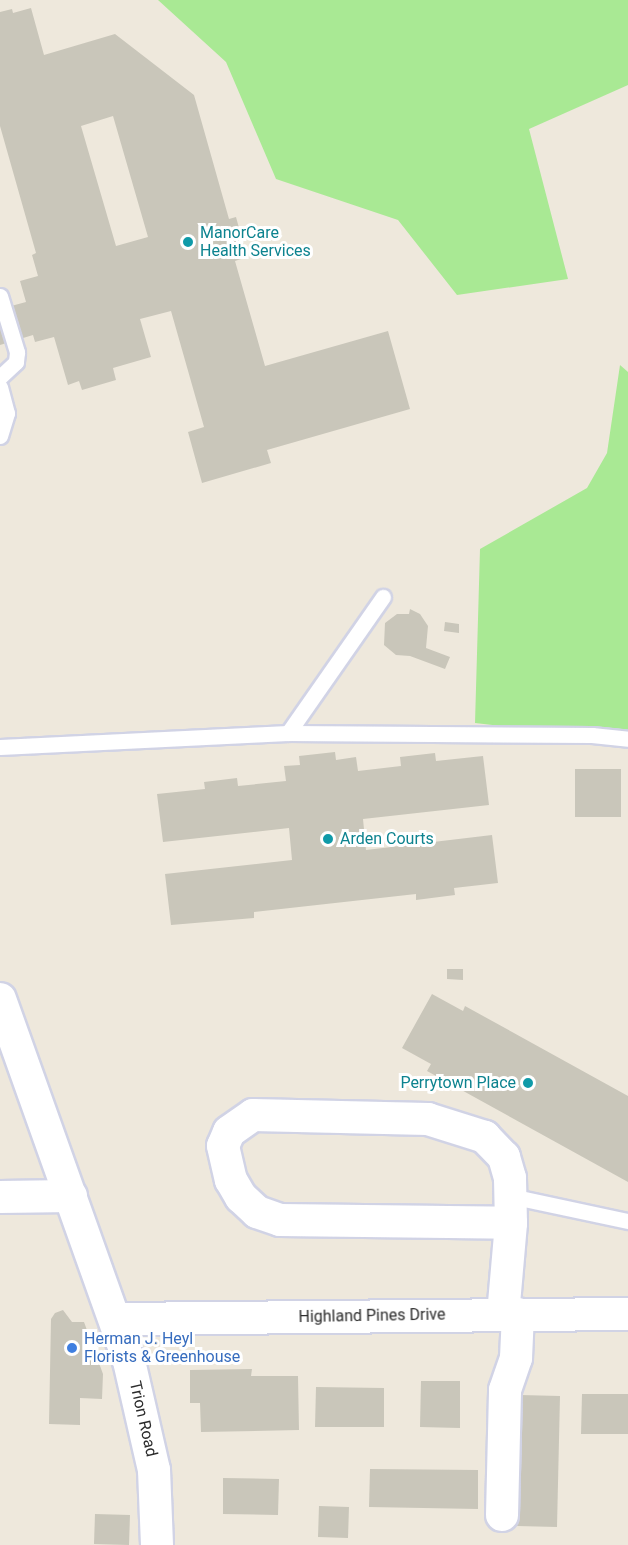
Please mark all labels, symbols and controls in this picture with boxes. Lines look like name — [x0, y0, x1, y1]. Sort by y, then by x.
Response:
place label: ManorCare Health Services — [200, 223, 311, 261]
marker: ManorCare Health Services — [181, 235, 195, 249]
place label: Arden Courts — [340, 829, 434, 849]
marker: Arden Courts — [321, 832, 335, 846]
place label: Perrytown Place — [400, 1073, 516, 1093]
marker: Perrytown Place — [521, 1076, 535, 1090]
street label: Highland Pines Drive — [298, 1305, 446, 1327]
place label: Herman J. Heyl Florists & Greenhouse — [84, 1329, 240, 1367]
marker: Herman J. Heyl Florists & Greenhouse — [65, 1341, 79, 1355]
street label: Trion Road — [125, 1379, 161, 1459]

